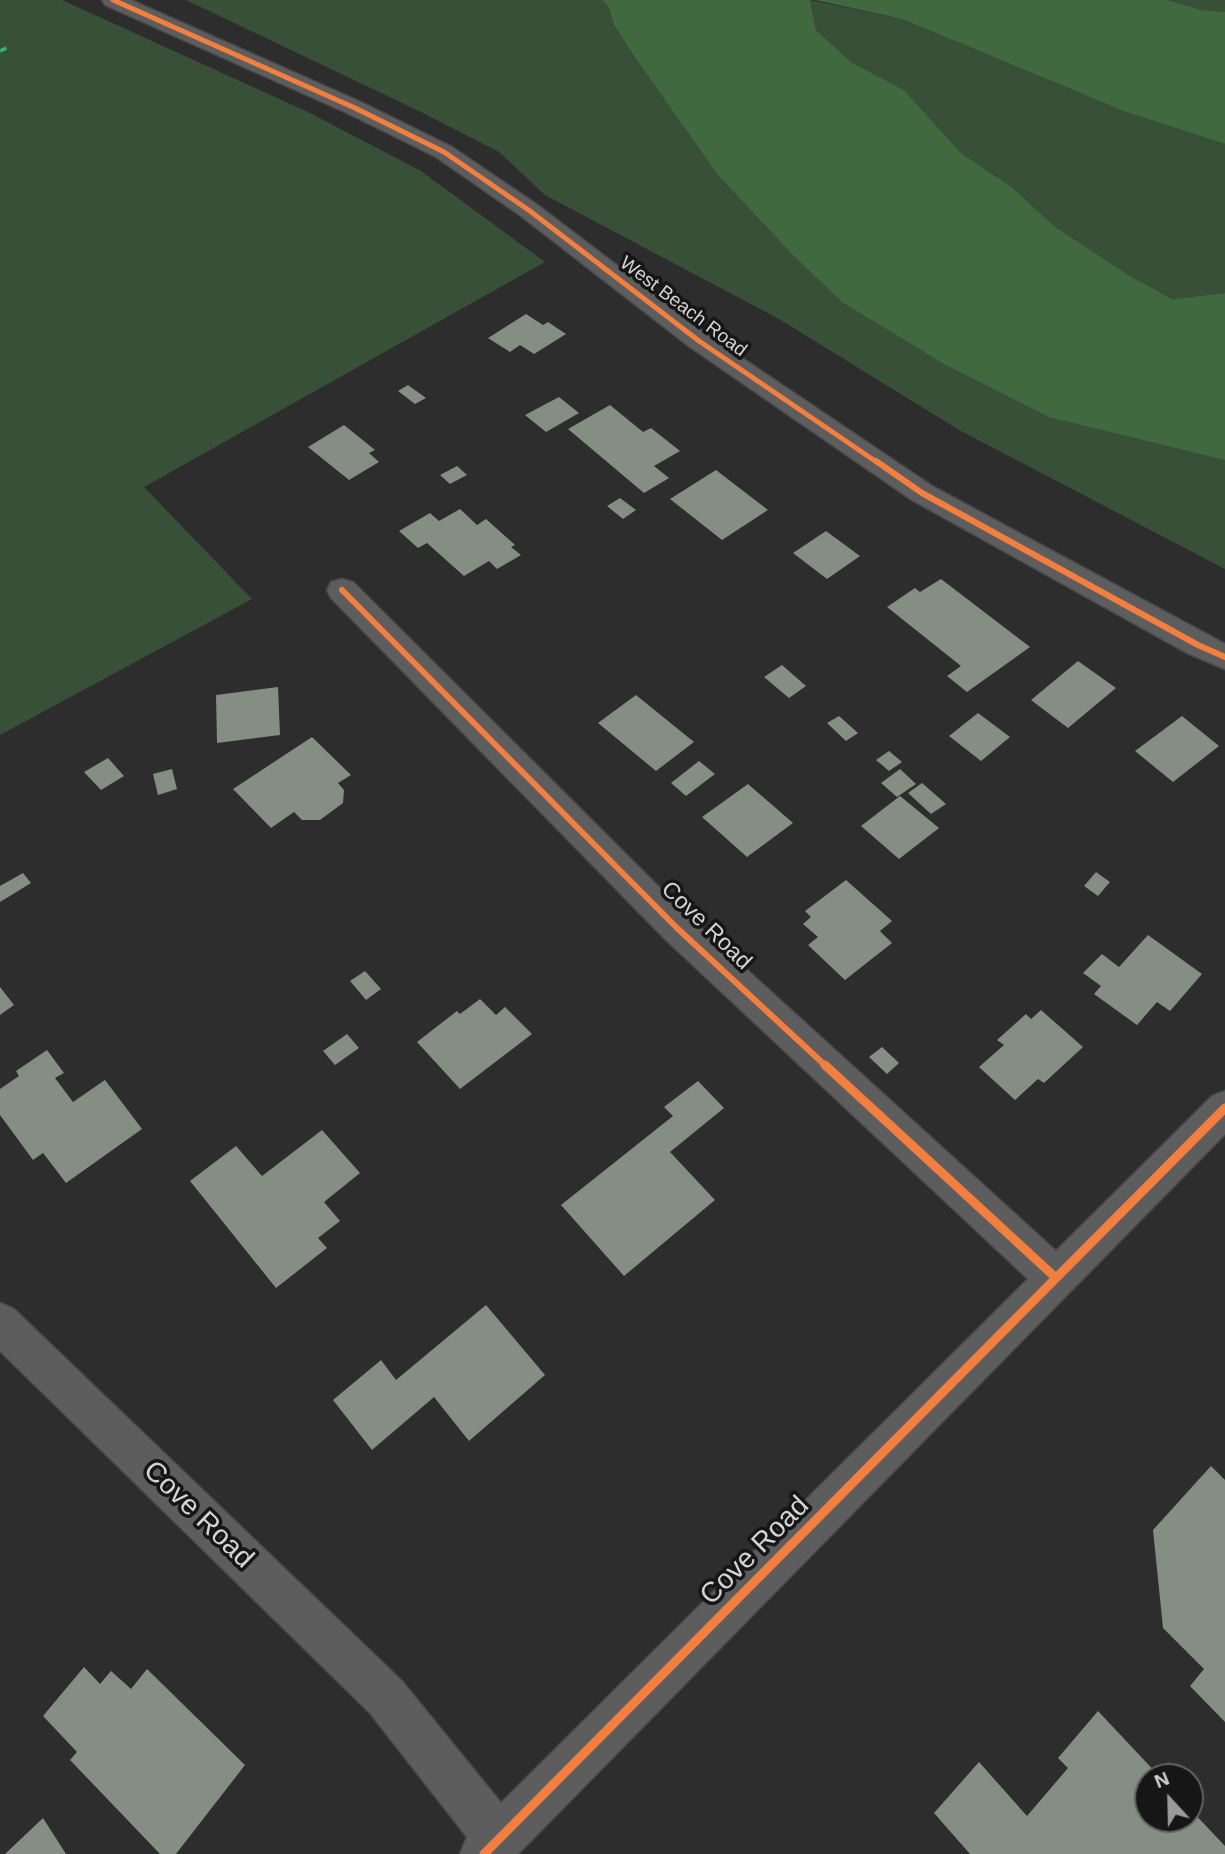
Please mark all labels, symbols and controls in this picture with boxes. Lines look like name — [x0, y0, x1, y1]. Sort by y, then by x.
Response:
street label: West Beach Road — [615, 252, 751, 362]
street label: Cove Road — [655, 876, 757, 976]
street label: Cove Road — [136, 1454, 260, 1576]
street label: Cove Road — [694, 1490, 816, 1612]
north arrow — [1134, 1763, 1204, 1833]
text: N — [1151, 1768, 1172, 1792]

